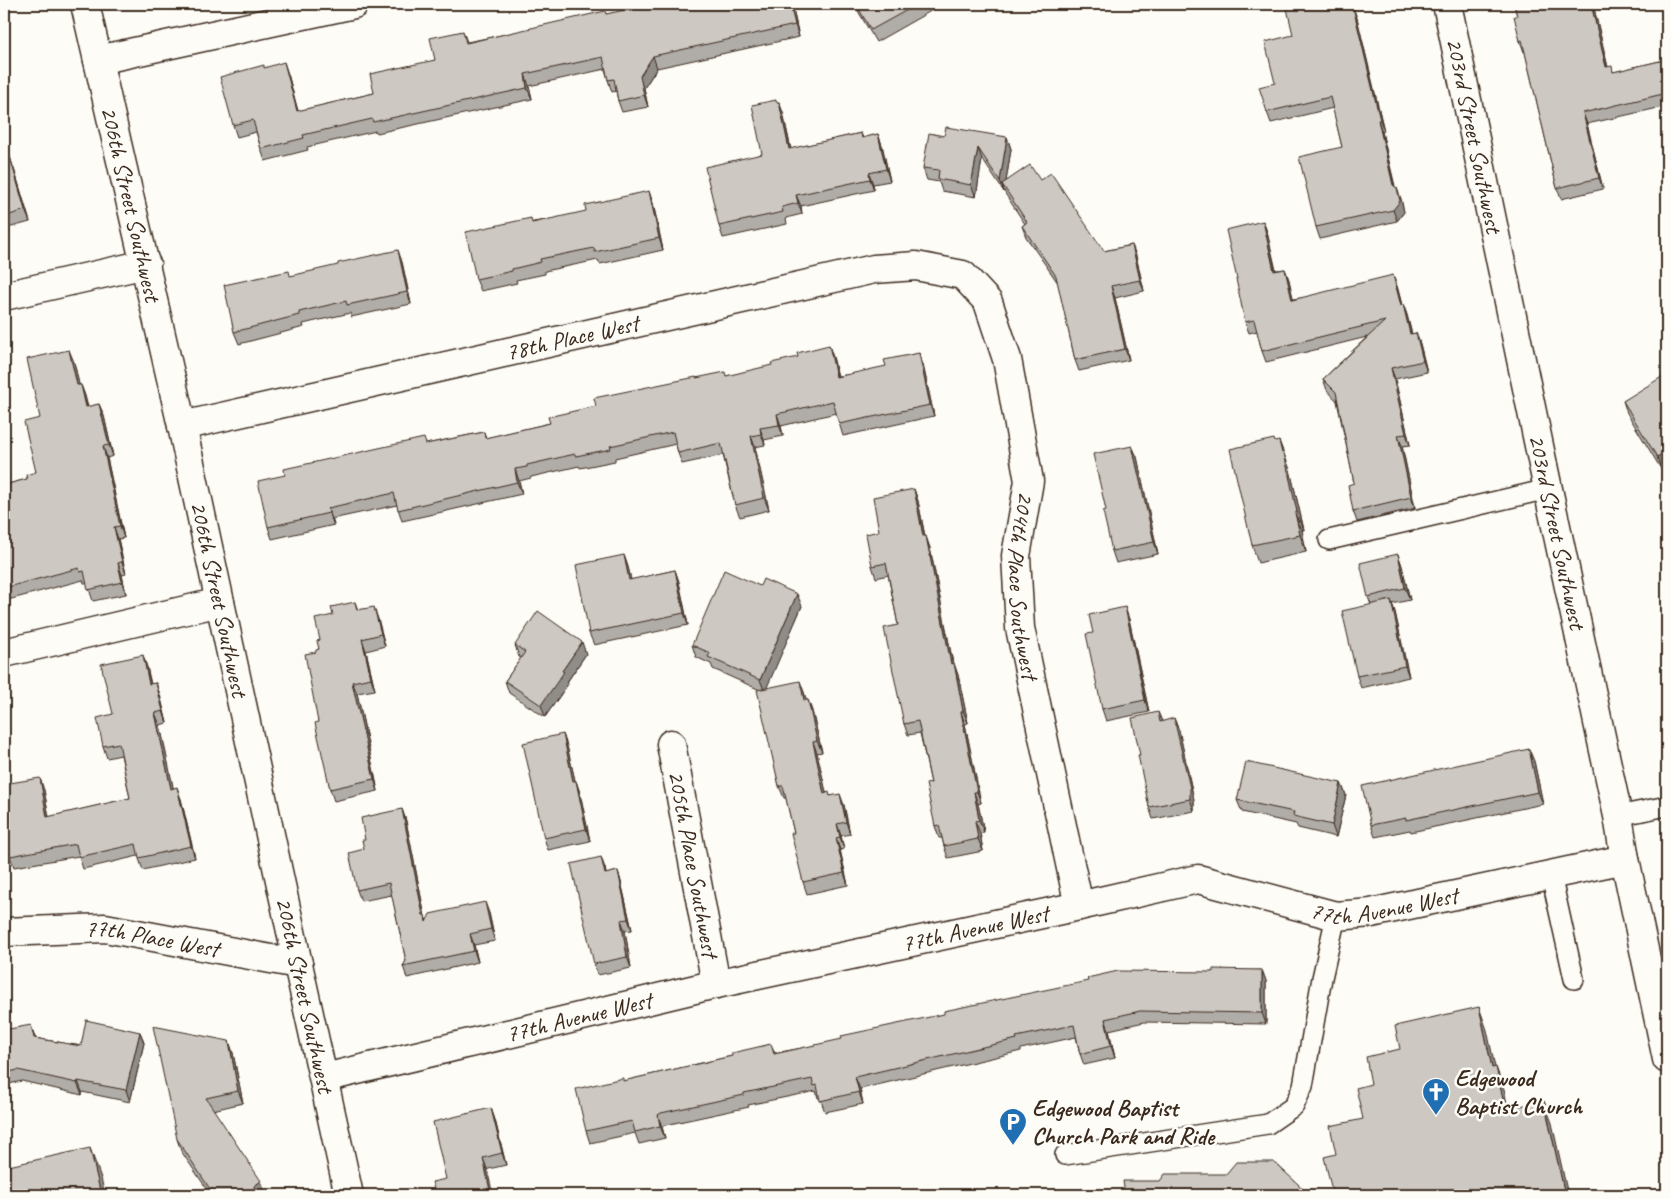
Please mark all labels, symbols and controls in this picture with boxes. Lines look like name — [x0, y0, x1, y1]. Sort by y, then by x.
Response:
street label: 203rd Street Southwest — [1439, 35, 1510, 237]
street label: 206th Street Southwest — [94, 103, 168, 306]
street label: 78th Place West — [503, 307, 644, 367]
street label: 203rd Street Southwest — [1522, 431, 1593, 634]
street label: 204th Place Southwest — [1000, 489, 1046, 685]
street label: 206th Street Southwest — [184, 498, 255, 702]
street label: 205th Place Southwest — [661, 768, 726, 963]
street label: 77th Avenue West — [1307, 879, 1463, 932]
street label: 206th Street Southwest — [269, 894, 341, 1097]
street label: 77th Avenue West — [899, 897, 1054, 959]
street label: 77th Place West — [85, 913, 224, 965]
street label: 77th Avenue West — [503, 984, 658, 1049]
place label: Edgewood Baptist Church — [1455, 1063, 1583, 1121]
church icon: Edgewood Baptist Church — [1421, 1077, 1451, 1116]
place label: Edgewood Baptist Church Park and Ride — [1032, 1093, 1216, 1151]
parking icon: Edgewood Baptist Church Park and Ride — [998, 1107, 1028, 1146]

